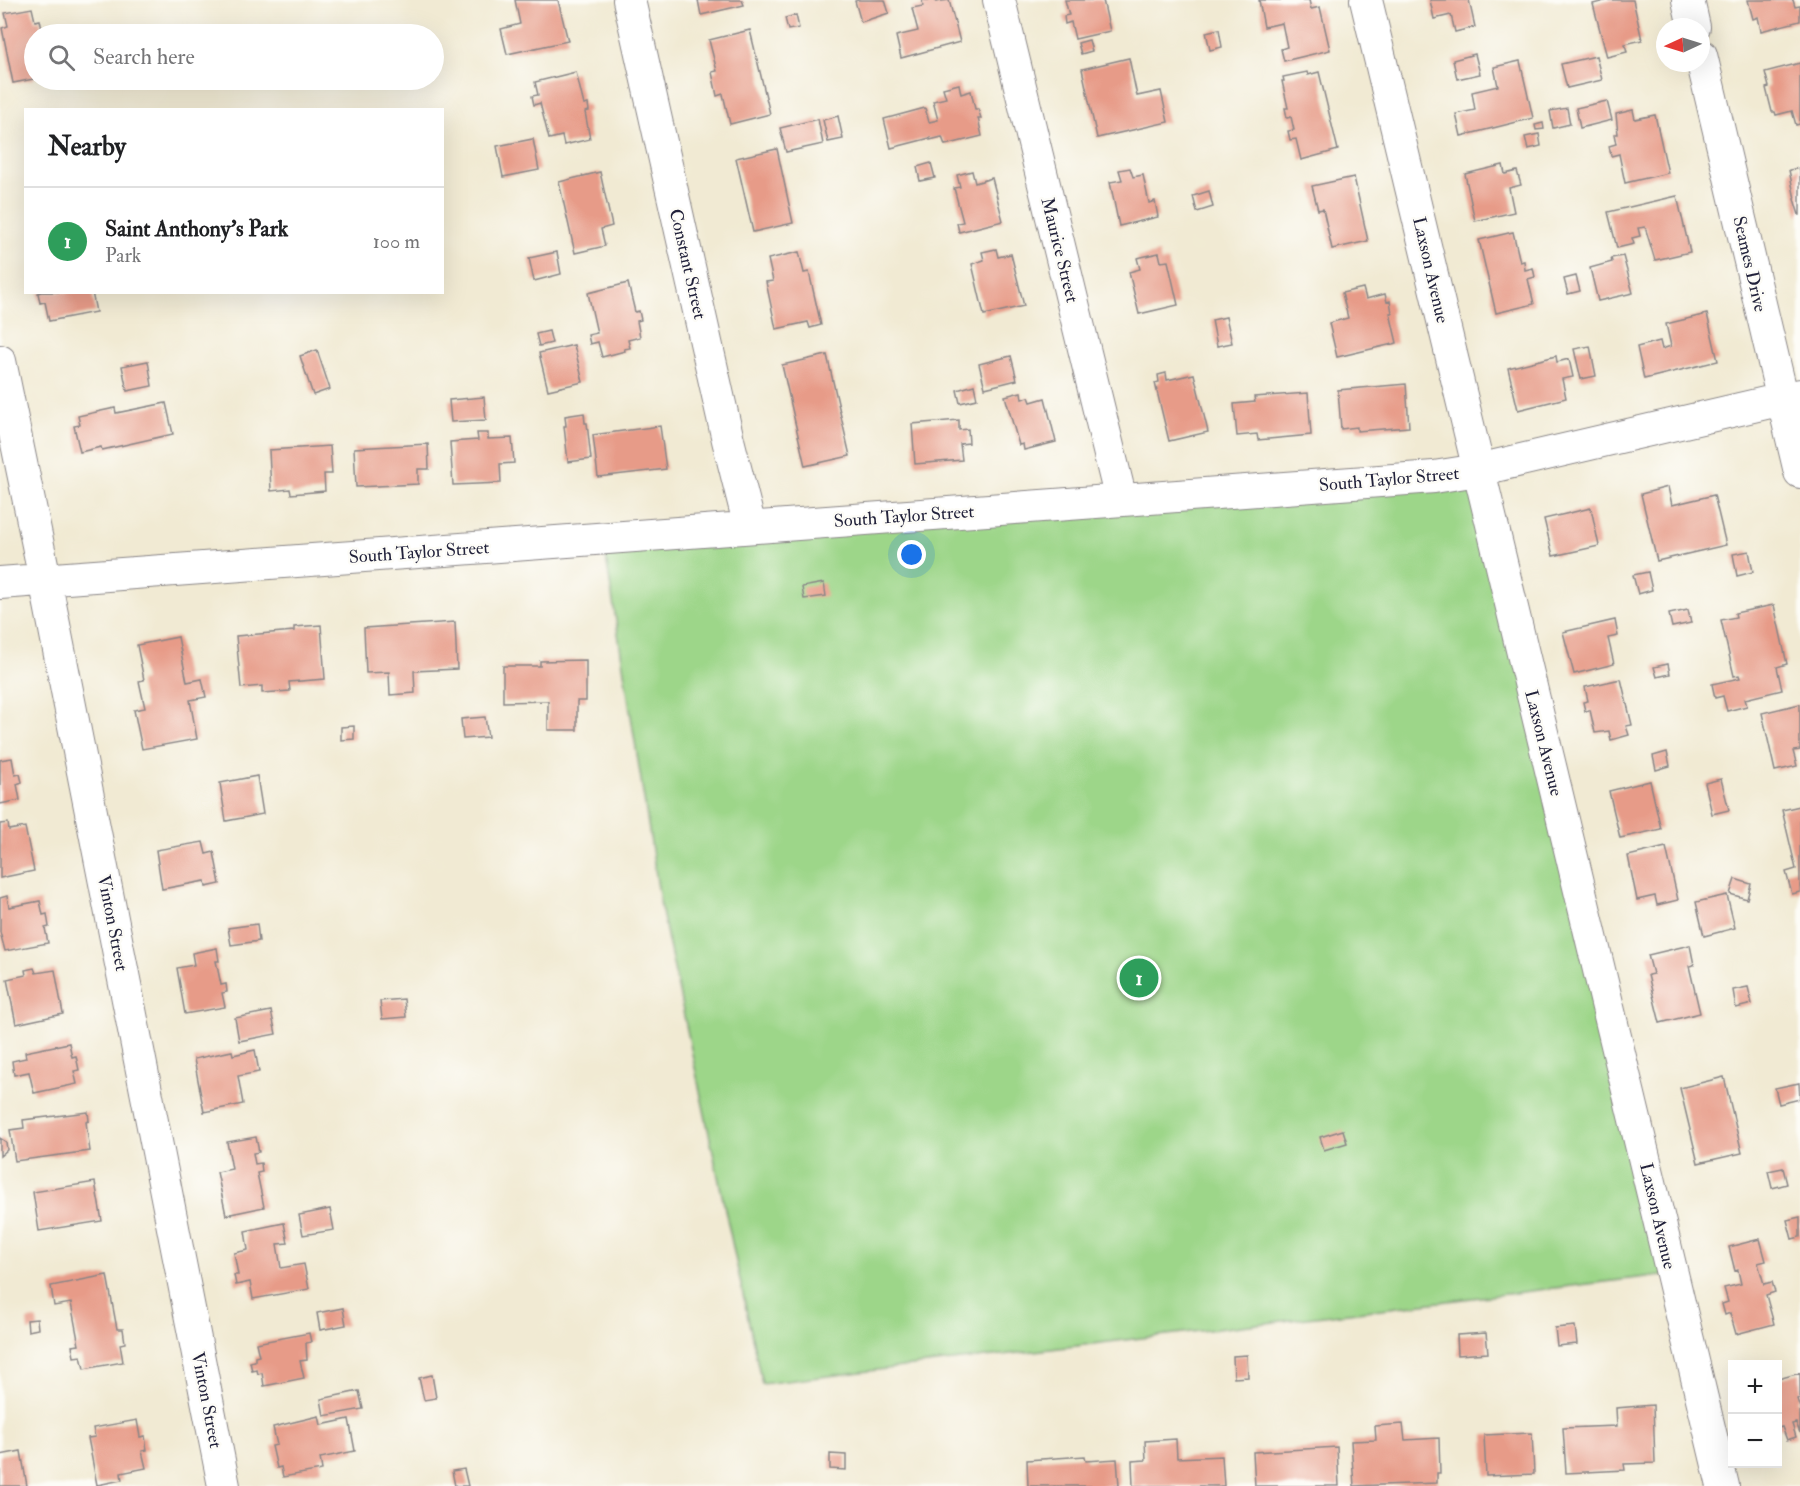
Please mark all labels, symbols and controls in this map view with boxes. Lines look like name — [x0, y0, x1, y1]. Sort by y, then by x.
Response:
north arrow — [1656, 18, 1710, 72]
search box — [24, 24, 444, 90]
icon: search — [45, 41, 78, 74]
text: Search here — [93, 43, 195, 71]
text: Nearby — [48, 131, 126, 163]
street label: Maurice Street — [1035, 195, 1084, 305]
street label: Constant Street — [664, 207, 711, 322]
street label: Seames Drive — [1727, 214, 1772, 315]
text: Saint Anthony's Park — [105, 215, 288, 243]
street label: Laxson Avenue — [1407, 215, 1454, 326]
text: 1 — [64, 229, 71, 254]
text: 100 m — [373, 229, 420, 254]
text: Park — [105, 243, 141, 268]
street label: South Taylor Street — [1318, 462, 1460, 497]
street label: South Taylor Street — [833, 500, 975, 533]
street label: South Taylor Street — [348, 536, 490, 569]
your location — [897, 540, 926, 569]
street label: Laxson Avenue — [1519, 688, 1568, 799]
street label: Vinton Street — [92, 873, 133, 973]
pin: 1 — [1120, 956, 1158, 1000]
street label: Laxson Avenue — [1634, 1161, 1681, 1272]
street label: Vinton Street — [186, 1350, 227, 1450]
map controls — [1728, 1360, 1782, 1468]
button: + — [1728, 1360, 1782, 1414]
button: − — [1728, 1414, 1782, 1468]

